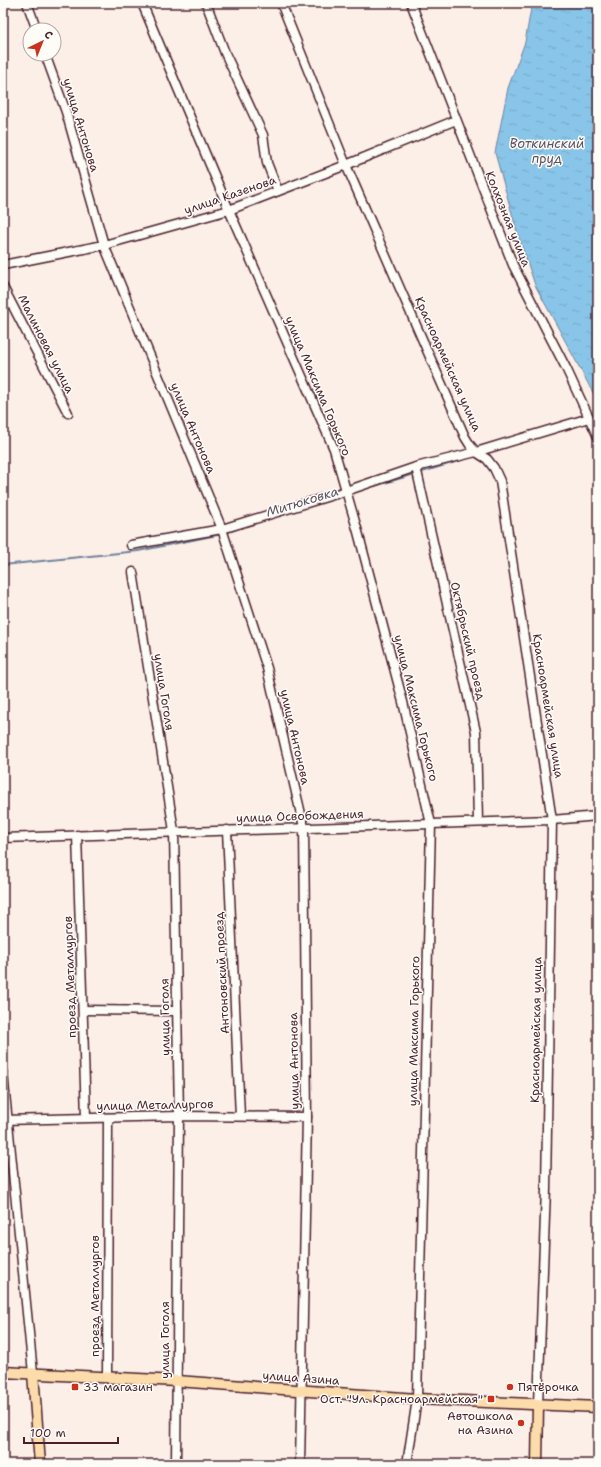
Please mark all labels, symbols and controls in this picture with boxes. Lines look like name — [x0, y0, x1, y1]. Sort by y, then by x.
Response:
north arrow — [22, 22, 62, 62]
text: С — [41, 27, 56, 43]
street label: улица Антонова — [59, 76, 103, 174]
water label: Воткинский пруд — [510, 135, 584, 167]
street label: Колхозная улица — [482, 169, 535, 270]
street label: улица Казенова — [182, 172, 279, 218]
street label: Малиновая улица — [14, 292, 78, 397]
street label: Красноармейская улица — [411, 294, 485, 434]
street label: улица Максима Горького — [281, 314, 355, 458]
street label: улица Антонова — [167, 380, 220, 476]
water label: Митюковка — [264, 482, 340, 521]
street label: Октябрьский проезд — [447, 580, 489, 702]
street label: улица Максима Горького — [390, 633, 442, 783]
street label: Красноармейская улица — [529, 633, 567, 780]
street label: улица Гоголя — [150, 652, 178, 732]
street label: улица Антонова — [276, 688, 314, 787]
street label: улица Освобождения — [236, 806, 364, 826]
street label: Антоновский проезд — [211, 911, 233, 1034]
street label: проезд Металлургов — [60, 916, 80, 1038]
street label: улица Максима Горького — [405, 956, 423, 1106]
street label: Красноармейская улица — [527, 956, 545, 1103]
street label: улица Гоголя — [156, 978, 174, 1056]
street label: улица Антонова — [285, 1012, 303, 1110]
street label: улица Металлургов — [96, 1096, 214, 1114]
street label: проезд Металлургов — [87, 1235, 103, 1357]
street label: улица Гоголя — [157, 1301, 173, 1379]
street label: улица Азина — [262, 1367, 341, 1389]
place label: 33 магазин — [83, 1379, 153, 1395]
place label: Пятёрочка — [518, 1379, 579, 1395]
marker: 33 магазин — [70, 1382, 80, 1392]
marker: Пятёрочка — [505, 1382, 515, 1392]
place label: Ост. "Ул. Красноармейская" — [320, 1391, 483, 1407]
marker: Ост. "Ул. Красноармейская" — [486, 1394, 496, 1404]
place label: Автошкола на Азина — [447, 1408, 514, 1438]
marker: Автошкола на Азина — [516, 1418, 526, 1428]
scale bar — [24, 1419, 118, 1445]
text: 100 m — [30, 1425, 66, 1441]

